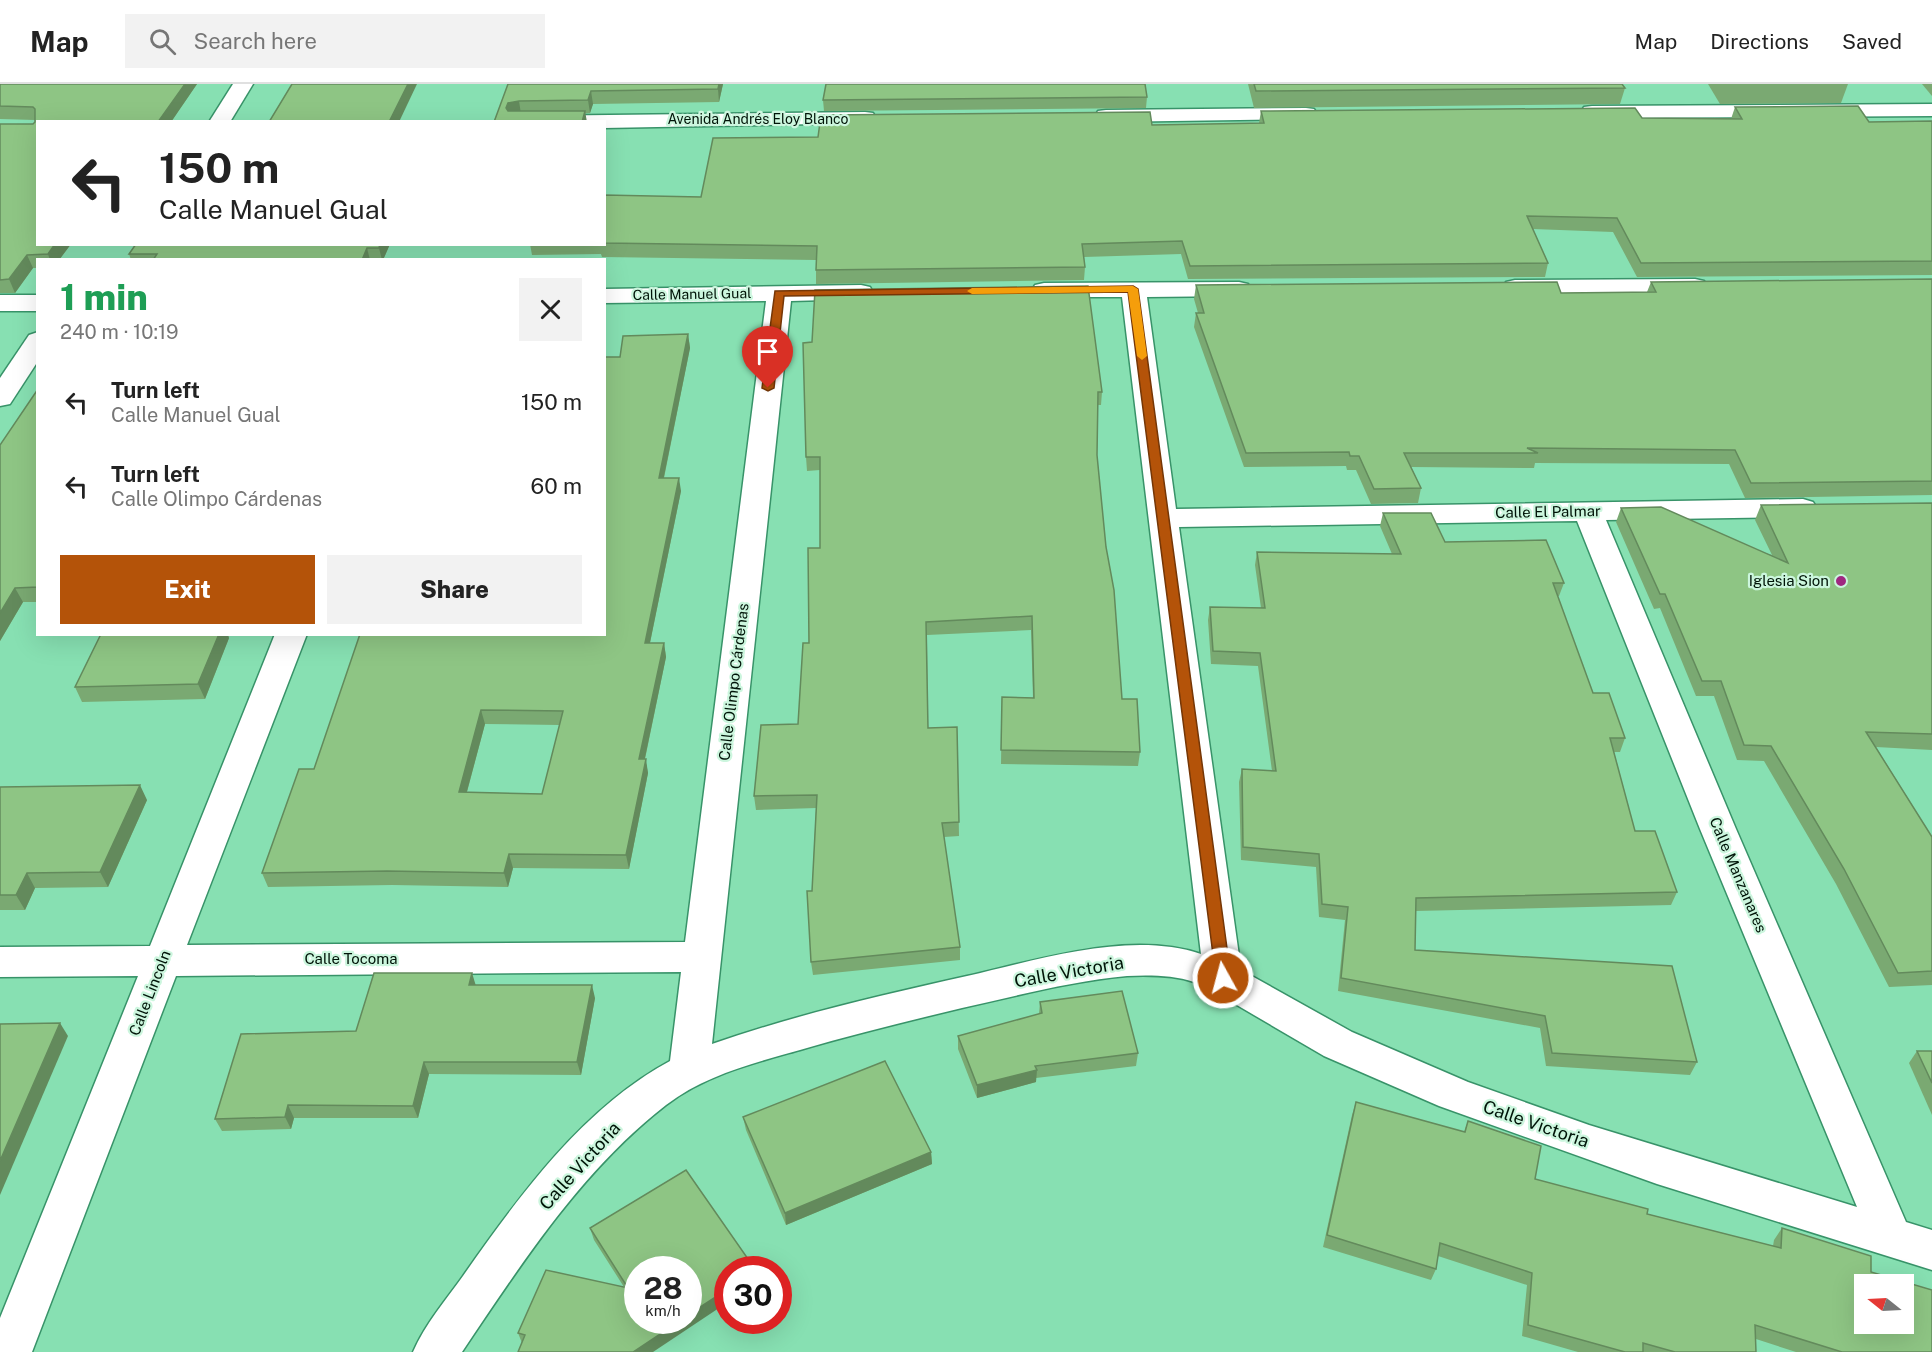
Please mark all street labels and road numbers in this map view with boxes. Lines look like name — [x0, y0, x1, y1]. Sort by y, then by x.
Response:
street label: Avenida Andrés Eloy Blanco — [667, 111, 849, 127]
street label: Calle Manuel Gual — [633, 285, 751, 303]
street label: Calle El Palmar — [1495, 502, 1601, 521]
street label: Calle Olimpo Cárdenas — [715, 602, 752, 762]
street label: Calle Manzanares — [1707, 815, 1770, 935]
street label: Calle Lincoln — [125, 948, 174, 1038]
street label: Calle Tocoma — [304, 950, 398, 967]
street label: Calle Victoria — [1013, 952, 1125, 991]
street label: Calle Victoria — [1480, 1096, 1592, 1151]
street label: Calle Victoria — [535, 1117, 624, 1214]

